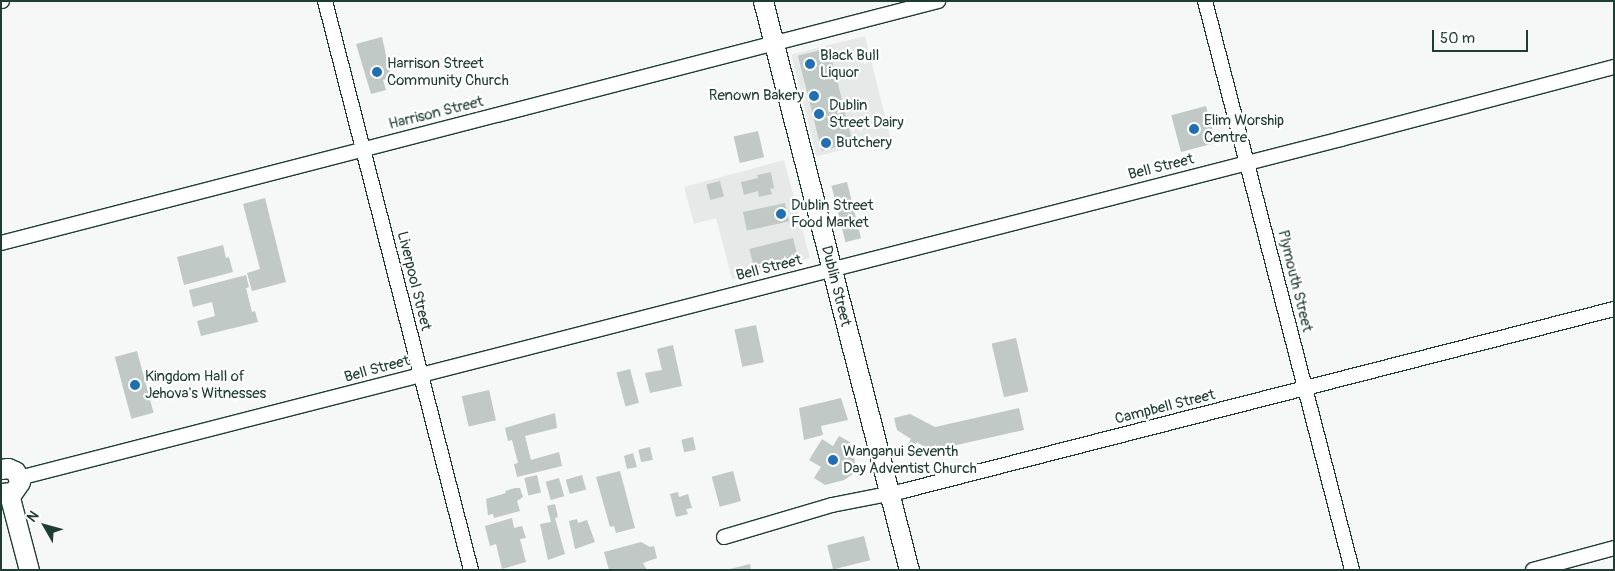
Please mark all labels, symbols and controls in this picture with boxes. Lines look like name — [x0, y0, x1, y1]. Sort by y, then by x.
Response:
scale bar — [1435, 20, 1531, 52]
text: 50 m — [1440, 29, 1475, 48]
place label: Black Bull Liquor — [820, 46, 879, 81]
place label: Harrison Street Community Church — [387, 54, 509, 89]
marker: Black Bull Liquor — [804, 58, 816, 70]
marker: Harrison Street Community Church — [371, 66, 383, 78]
place label: Renown Bakery — [709, 87, 804, 105]
marker: Renown Bakery — [808, 90, 820, 102]
street label: Harrison Street — [387, 93, 485, 133]
place label: Dublin Street Dairy — [829, 96, 904, 131]
marker: Dublin Street Dairy — [813, 108, 825, 120]
place label: Elim Worship Centre — [1204, 111, 1284, 146]
marker: Elim Worship Centre — [1188, 123, 1200, 135]
place label: Butchery — [836, 134, 892, 152]
marker: Butchery — [820, 137, 832, 149]
street label: Bell Street — [1126, 150, 1196, 184]
place label: Dublin Street Food Market — [791, 196, 874, 231]
marker: Dublin Street Food Market — [775, 208, 787, 220]
street label: Plymouth Street — [1274, 228, 1316, 334]
street label: Liverpool Street — [393, 229, 435, 333]
street label: Dublin Street — [817, 244, 855, 328]
street label: Bell Street — [734, 251, 804, 285]
street label: Bell Street — [342, 352, 412, 386]
place label: Kingdom Hall of Jehova's Witnesses — [145, 367, 266, 402]
marker: Kingdom Hall of Jehova's Witnesses — [129, 379, 141, 391]
street label: Campbell Street — [1113, 386, 1217, 428]
place label: Wanganui Seventh Day Adventist Church — [843, 442, 977, 477]
marker: Wanganui Seventh Day Adventist Church — [827, 454, 839, 466]
north arrow — [20, 501, 70, 551]
text: N — [23, 507, 42, 525]

